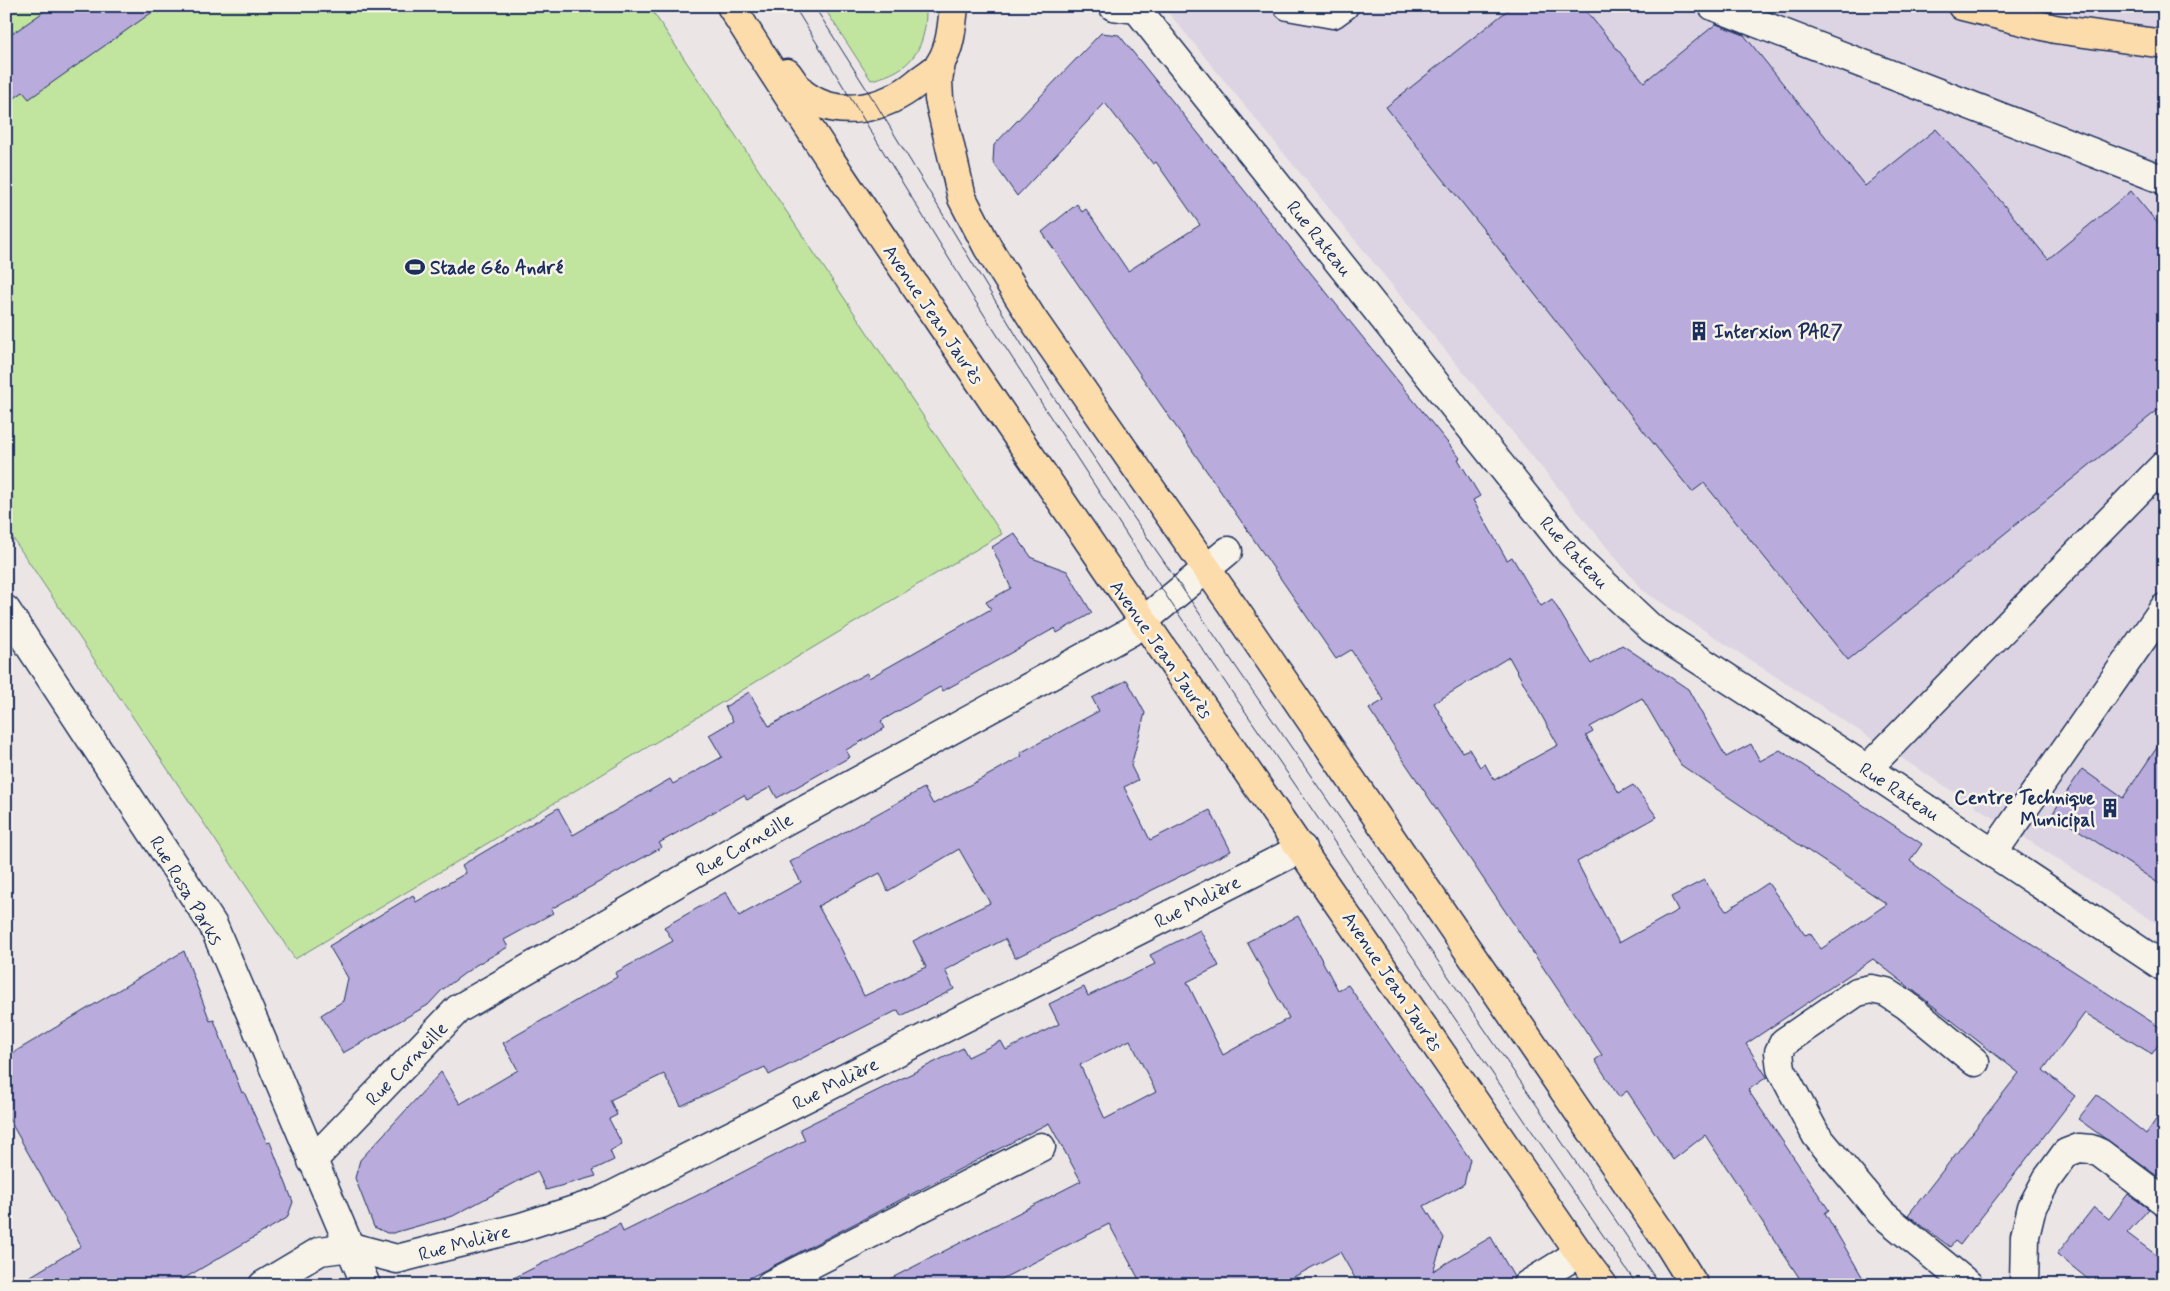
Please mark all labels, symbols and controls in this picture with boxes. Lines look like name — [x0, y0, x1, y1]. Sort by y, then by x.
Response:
street label: Rue Rateau — [1280, 196, 1357, 282]
street label: Avenue Jean Jaurès — [877, 240, 989, 390]
sports icon: Stade Géo André — [404, 256, 426, 278]
place label: Stade Géo André — [430, 256, 564, 281]
building icon: Interxion PAR7 — [1688, 320, 1710, 342]
place label: Interxion PAR7 — [1714, 320, 1843, 345]
street label: Rue Rateau — [1534, 511, 1614, 595]
street label: Avenue Jean Jaurès — [1104, 576, 1218, 725]
street label: Rue Rateau — [1854, 757, 1944, 828]
place label: Centre Technique Municipal — [1954, 786, 2095, 833]
building icon: Centre Technique Municipal — [2099, 797, 2121, 819]
street label: Rue Corneille — [692, 807, 798, 883]
street label: Rue Rosa Parks — [143, 832, 228, 950]
street label: Rue Molière — [1150, 870, 1245, 935]
street label: Avenue Jean Jaurès — [1336, 907, 1448, 1057]
street label: Rue Corneille — [360, 1016, 454, 1112]
street label: Rue Molière — [788, 1052, 883, 1117]
street label: Rue Molière — [416, 1219, 513, 1268]

